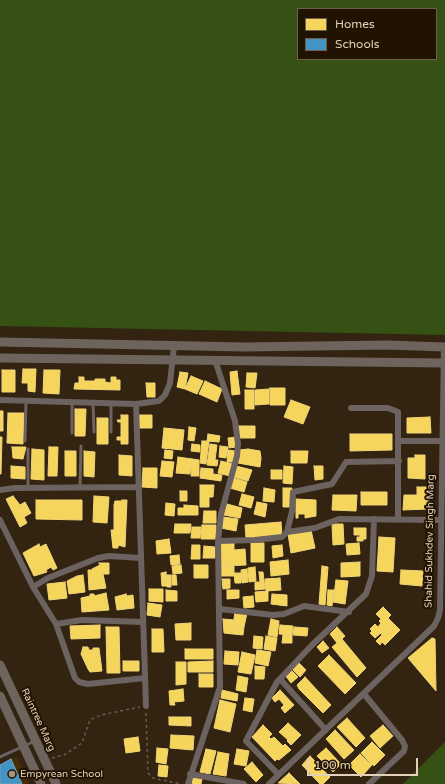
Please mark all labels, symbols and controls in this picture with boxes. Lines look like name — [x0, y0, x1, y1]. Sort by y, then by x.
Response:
legend — [297, 8, 437, 60]
text: Homes — [335, 17, 375, 31]
text: Schools — [335, 37, 379, 51]
street label: Shahid Sukhdev Singh Marg — [423, 474, 437, 608]
street label: Raintree Marg — [18, 687, 58, 753]
scale bar — [309, 750, 420, 776]
text: 100 m — [314, 758, 351, 772]
place label: Empyrean School — [20, 768, 103, 780]
marker: Empyrean School — [7, 769, 17, 779]

